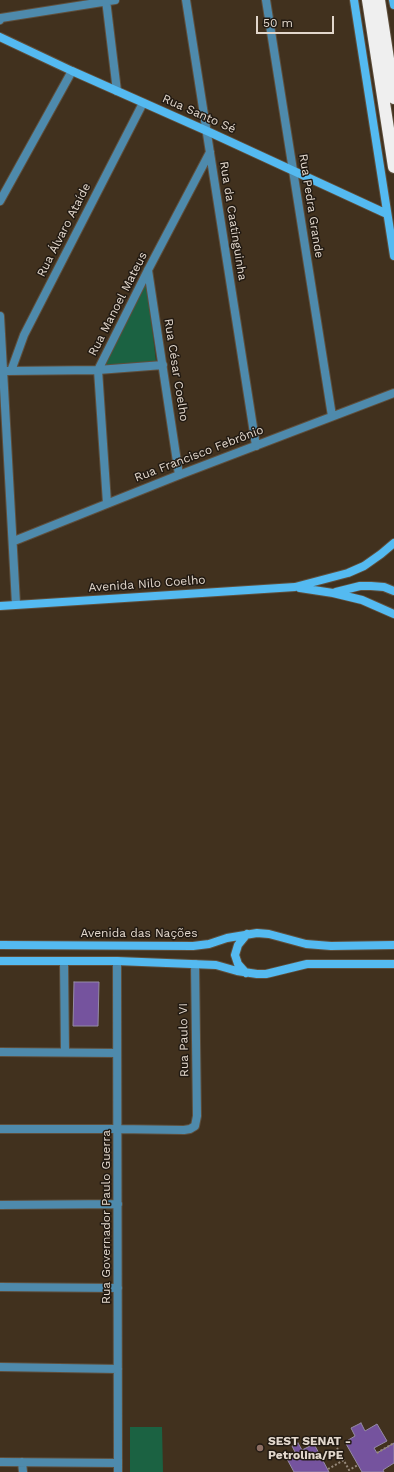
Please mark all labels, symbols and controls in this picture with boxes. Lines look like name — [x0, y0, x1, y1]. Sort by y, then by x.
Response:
scale bar — [258, 8, 336, 34]
text: 50 m — [263, 16, 293, 30]
street label: Rua Santo Sé — [160, 91, 238, 137]
street label: Rua Pedra Grande — [296, 153, 326, 259]
street label: Rua da Caatinguinha — [216, 160, 250, 282]
street label: Rua Álvaro Ataíde — [34, 181, 94, 279]
street label: Rua Manoel Mateus — [86, 250, 150, 358]
street label: Rua César Coelho — [161, 317, 191, 423]
street label: Rua Francisco Febrônio — [132, 423, 266, 485]
street label: Avenida Nilo Coelho — [88, 573, 206, 595]
street label: Avenida das Nações — [80, 926, 198, 940]
street label: Rua Paulo VI — [176, 1003, 192, 1077]
street label: Rua Governador Paulo Guerra — [99, 1130, 113, 1304]
place label: SEST SENAT - Petrolina/PE — [268, 1434, 351, 1462]
marker: SEST SENAT - Petrolina/PE — [255, 1443, 265, 1453]

